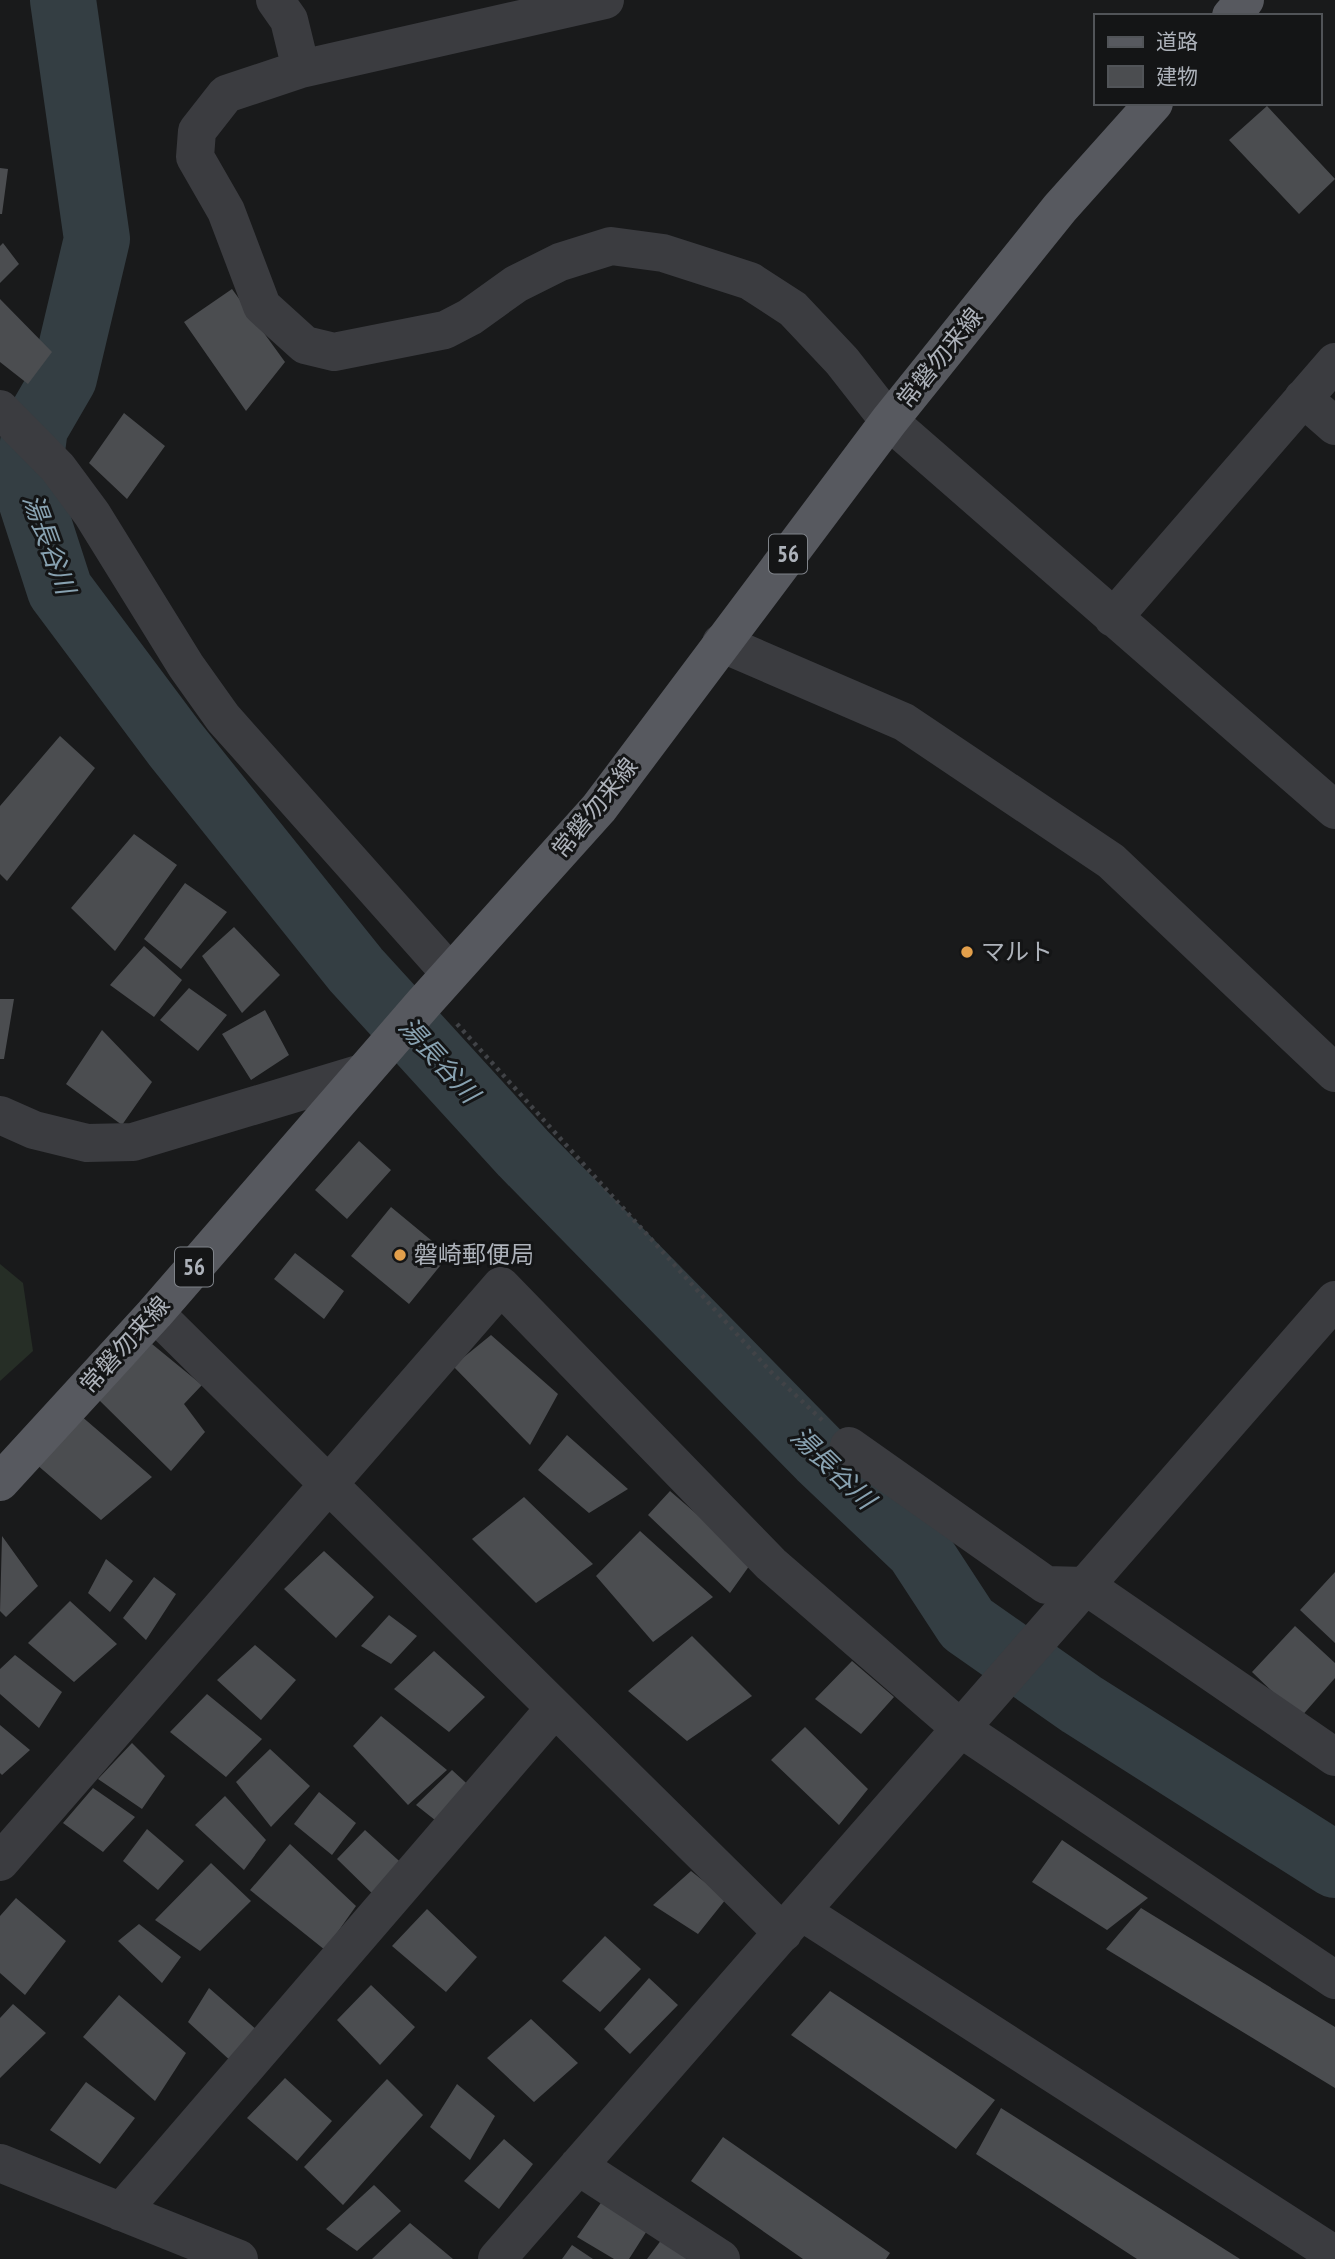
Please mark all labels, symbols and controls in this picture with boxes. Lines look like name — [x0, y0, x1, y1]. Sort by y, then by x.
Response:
legend — [1094, 14, 1321, 105]
text: 道路 — [1156, 28, 1198, 55]
text: 建物 — [1156, 63, 1198, 90]
street label: 常磐勿来線 — [890, 301, 989, 414]
water label: 湯長谷川 — [16, 489, 84, 601]
road number: 56 — [769, 534, 807, 574]
street label: 常磐勿来線 — [545, 751, 644, 864]
place label: マルト — [981, 936, 1053, 967]
marker: マルト — [959, 944, 975, 960]
water label: 湯長谷川 — [392, 1010, 488, 1112]
place label: 磐崎郵便局 — [414, 1239, 534, 1270]
marker: 磐崎郵便局 — [392, 1247, 408, 1263]
road number: 56 — [175, 1248, 213, 1286]
street label: 常磐勿来線 — [73, 1290, 176, 1400]
water label: 湯長谷川 — [784, 1420, 884, 1518]

